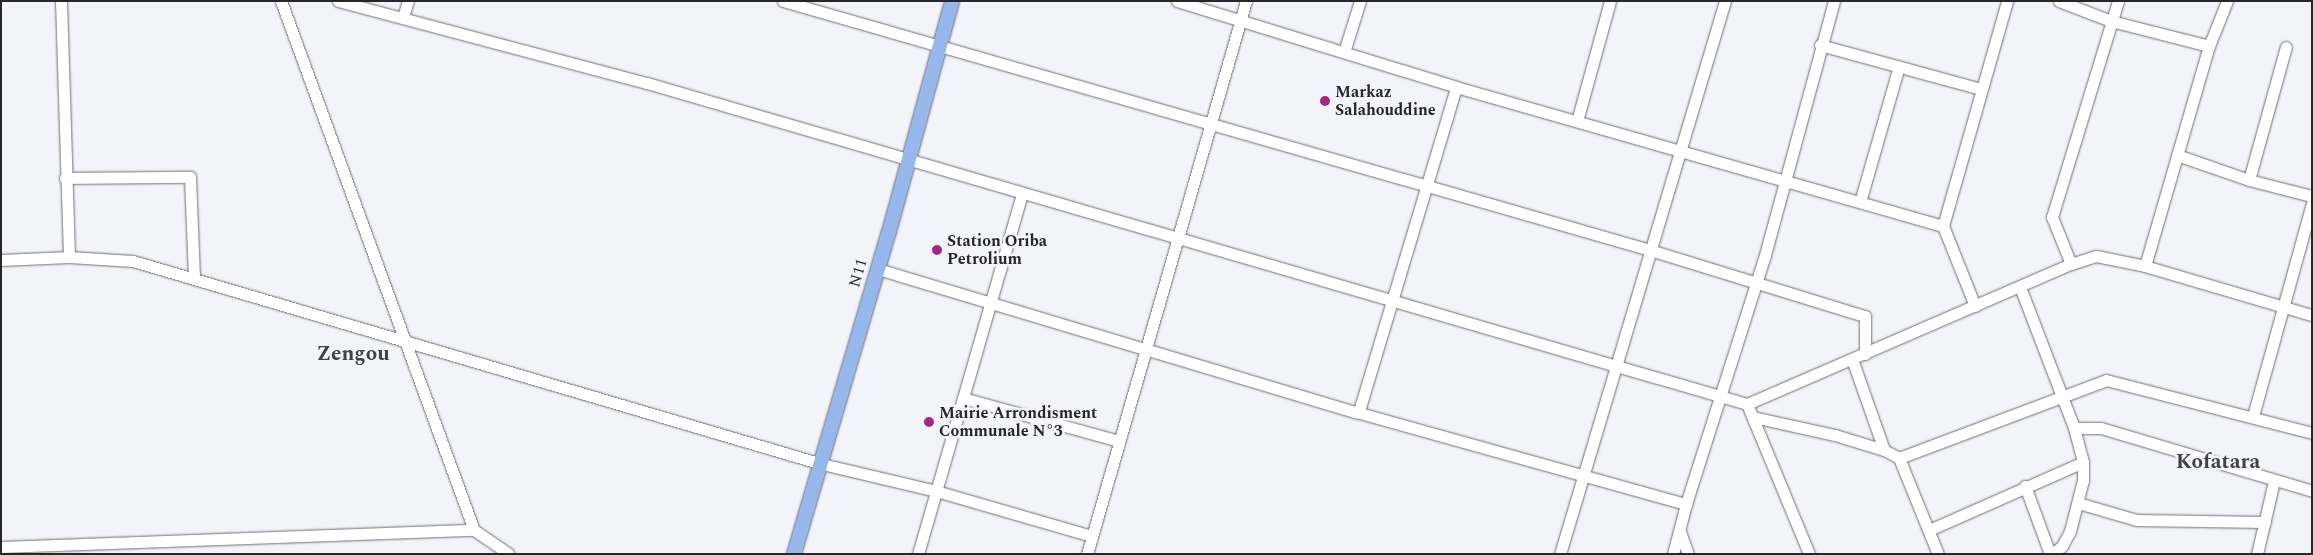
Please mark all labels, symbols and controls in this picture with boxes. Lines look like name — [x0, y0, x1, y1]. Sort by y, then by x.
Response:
place label: Markaz Salahouddine — [1335, 82, 1436, 120]
marker: Markaz Salahouddine — [1319, 95, 1331, 107]
place label: Station Oriba Petrolium — [947, 231, 1047, 269]
marker: Station Oriba Petrolium — [931, 244, 943, 256]
street label: N11 — [845, 257, 871, 289]
district label: Zengou — [316, 341, 390, 367]
place label: Mairie Arrondisment Communale N°3 — [939, 403, 1097, 441]
marker: Mairie Arrondisment Communale N°3 — [923, 416, 935, 428]
district label: Kofatara — [2176, 449, 2260, 475]

